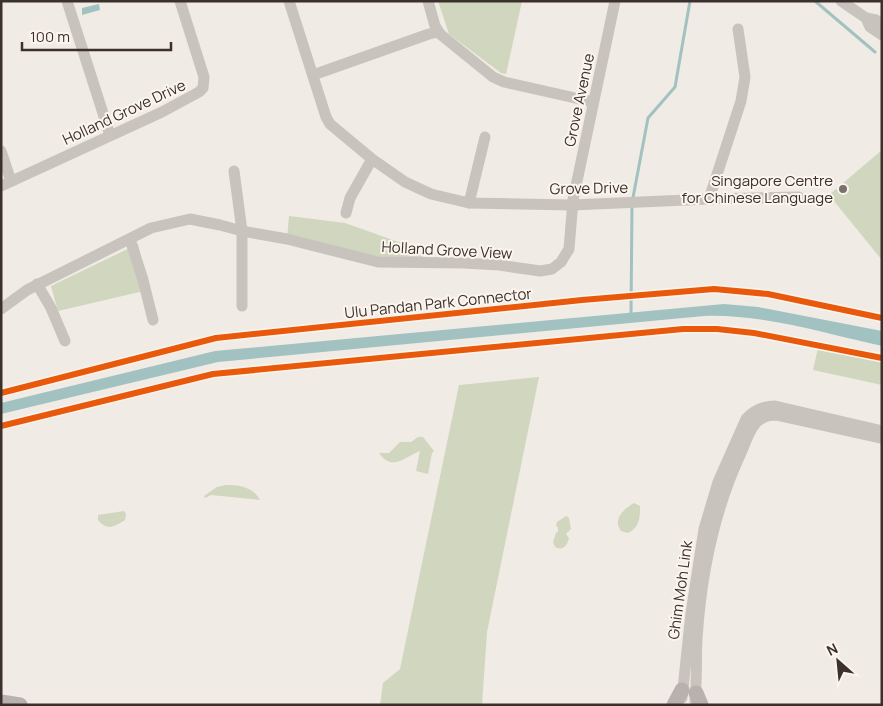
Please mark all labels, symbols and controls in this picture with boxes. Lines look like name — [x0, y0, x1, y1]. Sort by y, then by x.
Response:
scale bar — [22, 20, 171, 52]
text: 100 m — [30, 26, 70, 47]
street label: Grove Avenue — [559, 51, 599, 149]
street label: Holland Grove Drive — [59, 74, 189, 150]
place label: Singapore Centre for Chinese Language — [682, 170, 833, 208]
street label: Grove Drive — [550, 177, 629, 199]
marker: Singapore Centre for Chinese Language — [837, 183, 849, 195]
street label: Holland Grove View — [381, 236, 513, 264]
street label: Ulu Pandan Park Connector — [343, 283, 533, 323]
street label: Ghim Moh Link — [663, 539, 697, 641]
north arrow — [813, 636, 863, 686]
text: N — [823, 638, 841, 660]

